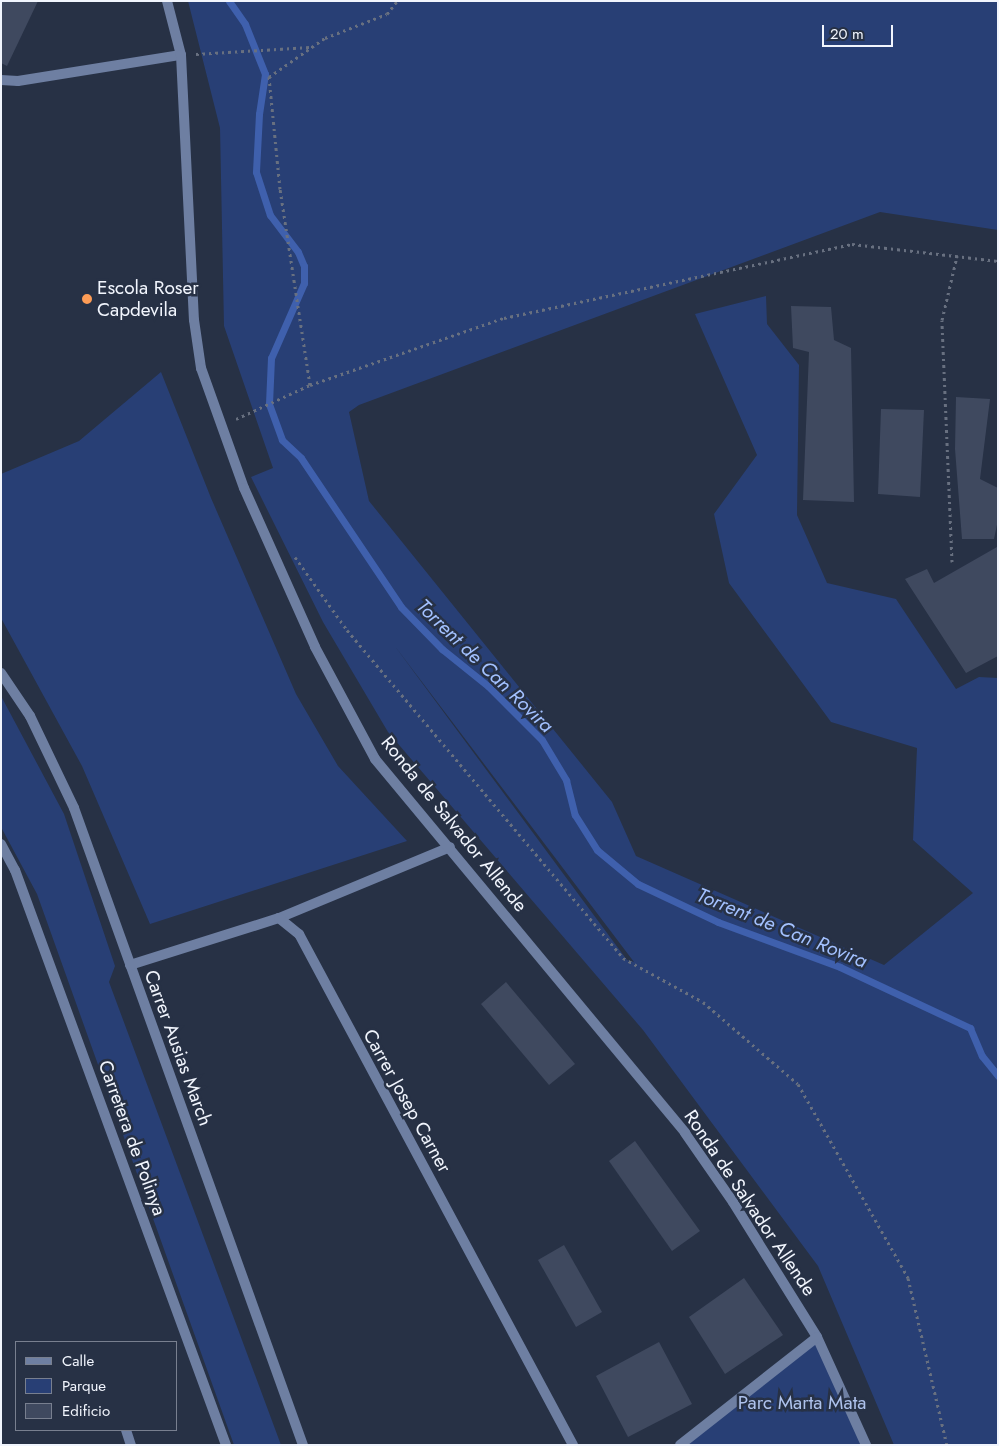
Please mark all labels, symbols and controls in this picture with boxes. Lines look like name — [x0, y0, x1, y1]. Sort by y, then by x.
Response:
scale bar — [824, 15, 895, 47]
text: 20 m — [830, 23, 864, 45]
place label: Escola Roser Capdevila — [97, 277, 199, 321]
marker: Escola Roser Capdevila — [81, 293, 93, 305]
water label: Torrent de Can Rovira — [411, 594, 559, 738]
street label: Ronda de Salvador Allende — [376, 732, 532, 916]
water label: Torrent de Can Rovira — [693, 883, 871, 973]
street label: Carrer Ausias March — [139, 967, 217, 1129]
street label: Carrer Josep Carner — [358, 1025, 456, 1177]
street label: Carretera de Polinya — [93, 1057, 171, 1219]
street label: Ronda de Salvador Allende — [679, 1106, 821, 1300]
legend — [15, 1341, 178, 1431]
text: Calle — [62, 1350, 94, 1372]
text: Parque — [62, 1375, 106, 1397]
park label: Parc Marta Mata — [738, 1392, 866, 1414]
text: Edificio — [62, 1400, 110, 1422]

